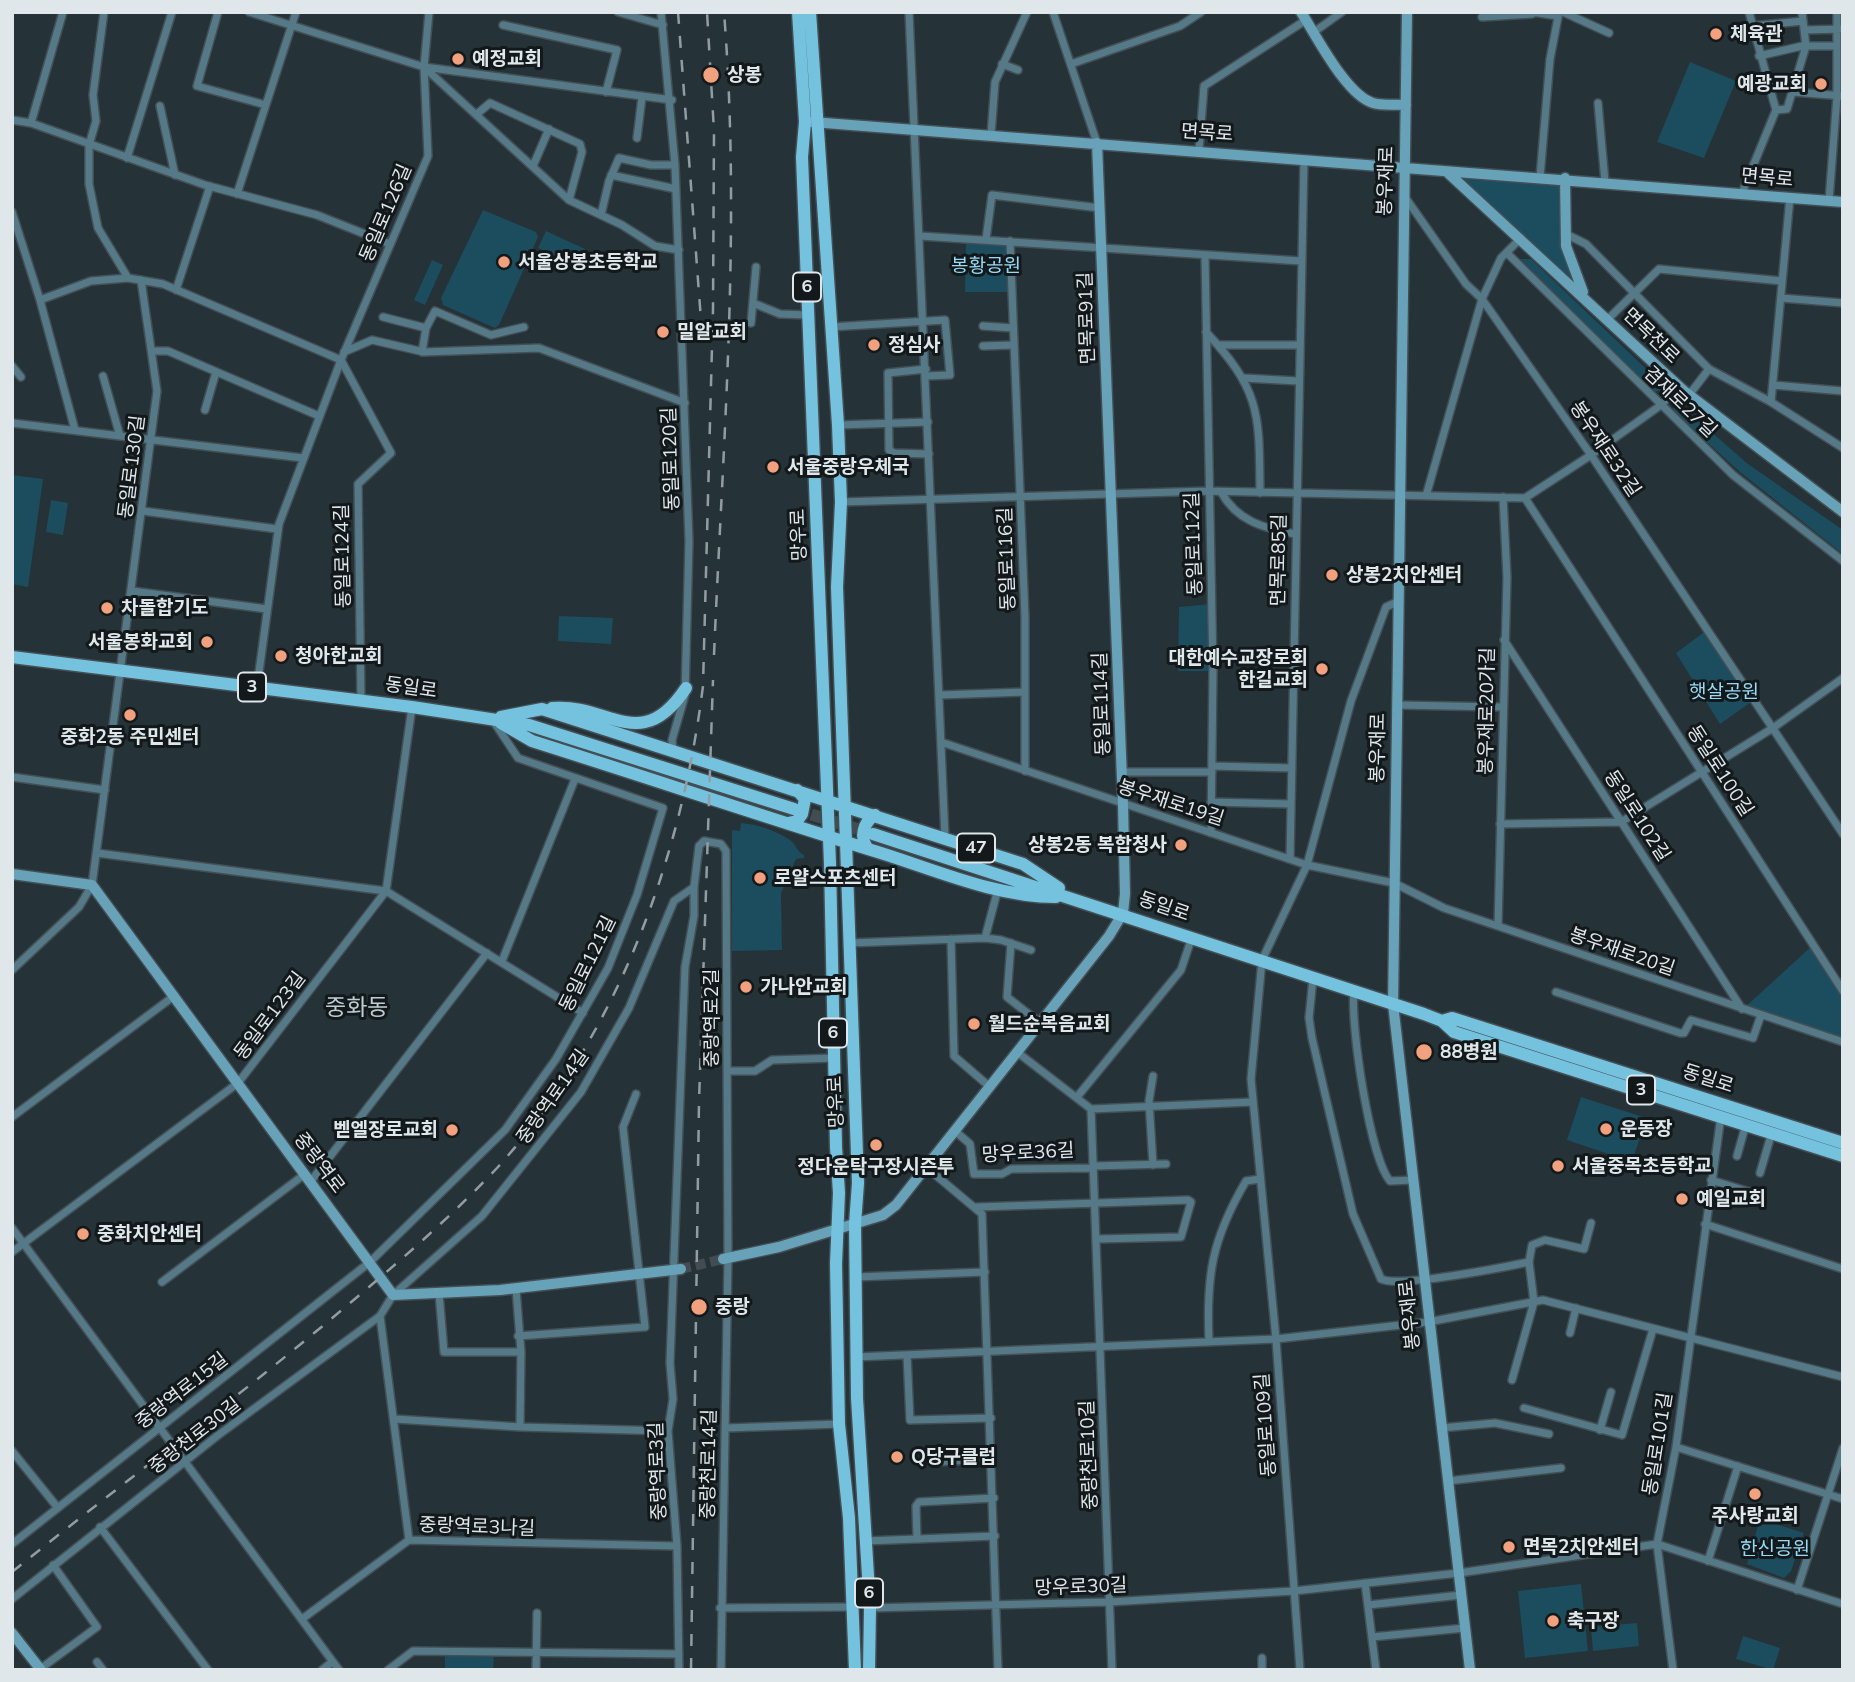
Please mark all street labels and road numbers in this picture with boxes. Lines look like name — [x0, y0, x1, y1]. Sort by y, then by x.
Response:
street label: 면목로 — [1180, 120, 1234, 146]
street label: 봉우재로 — [1373, 146, 1399, 216]
street label: 동일로126길 — [355, 161, 417, 265]
street label: 면목로 — [1740, 164, 1794, 192]
street label: 면목로91길 — [1074, 271, 1100, 365]
road number: 6 — [793, 272, 821, 302]
street label: 면목천로 — [1618, 304, 1684, 368]
street label: 겸재로27길 — [1639, 362, 1721, 442]
street label: 봉우재로32길 — [1565, 397, 1645, 501]
street label: 동일로120길 — [658, 407, 684, 511]
street label: 동일로130길 — [114, 414, 150, 520]
street label: 동일로112길 — [1181, 492, 1207, 596]
street label: 동일로124길 — [331, 504, 355, 608]
street label: 동일로116길 — [994, 507, 1020, 611]
street label: 망우로 — [787, 508, 811, 562]
street label: 면목로85길 — [1267, 513, 1291, 607]
street label: 봉우재로20가길 — [1474, 647, 1500, 775]
street label: 동일로114길 — [1089, 652, 1115, 756]
road number: 3 — [238, 672, 266, 702]
street label: 동일로 — [383, 673, 439, 703]
street label: 봉우재로 — [1366, 713, 1390, 783]
street label: 동일로100길 — [1682, 721, 1758, 821]
street label: 동일로102길 — [1599, 766, 1675, 866]
street label: 봉우재로19길 — [1115, 775, 1227, 831]
road number: 47 — [957, 834, 995, 862]
street label: 동일로 — [1135, 888, 1193, 926]
street label: 동일로121길 — [555, 912, 621, 1016]
street label: 봉우재로20길 — [1566, 923, 1678, 981]
street label: 동일로123길 — [230, 968, 310, 1064]
street label: 중랑역로2길 — [701, 969, 723, 1067]
road number: 6 — [819, 1018, 847, 1048]
street label: 중랑역로14길 — [512, 1045, 594, 1149]
street label: 동일로 — [1680, 1060, 1736, 1098]
street label: 망우로 — [824, 1075, 848, 1129]
road number: 3 — [1627, 1076, 1655, 1105]
street label: 중랑역로 — [289, 1128, 349, 1198]
street label: 망우로36길 — [981, 1139, 1075, 1167]
street label: 봉우재로 — [1395, 1279, 1425, 1351]
street label: 중랑역로15길 — [132, 1348, 232, 1434]
street label: 동일로109길 — [1251, 1372, 1281, 1478]
street label: 동일로101길 — [1639, 1391, 1677, 1497]
street label: 중랑천로30길 — [145, 1393, 245, 1479]
street label: 중랑천로10길 — [1076, 1400, 1102, 1510]
street label: 중랑천로14길 — [697, 1409, 721, 1519]
street label: 중랑역로3길 — [645, 1421, 671, 1521]
street label: 중랑역로3나길 — [418, 1514, 536, 1540]
street label: 망우로30길 — [1034, 1574, 1128, 1600]
road number: 6 — [855, 1578, 883, 1608]

